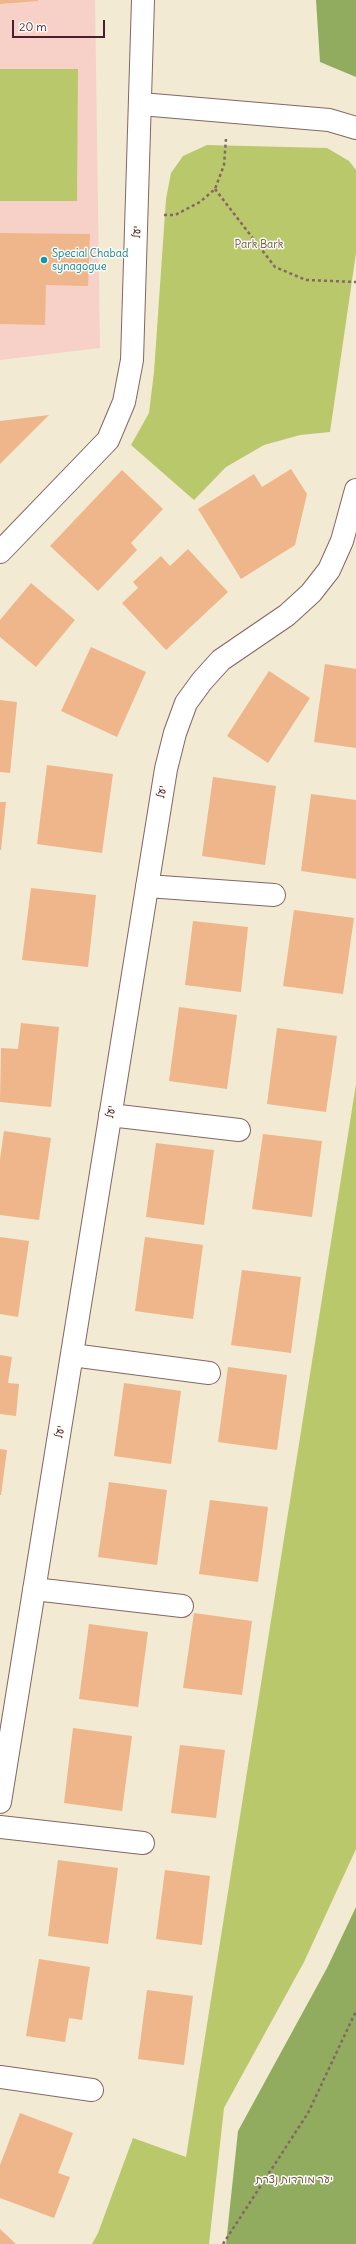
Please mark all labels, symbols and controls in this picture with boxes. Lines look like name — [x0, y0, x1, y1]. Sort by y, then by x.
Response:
scale bar — [14, 12, 107, 38]
text: 20 m — [19, 19, 47, 34]
street label: יעל — [130, 225, 144, 239]
park label: Park Bark — [235, 238, 283, 252]
place label: Special Chabad synagogue — [52, 247, 128, 273]
marker: Special Chabad synagogue — [39, 255, 49, 265]
street label: יעל — [154, 785, 170, 799]
street label: יעל — [103, 1105, 119, 1119]
street label: יעל — [52, 1425, 68, 1439]
park label: יער מורדות נצרת — [255, 2173, 333, 2187]

